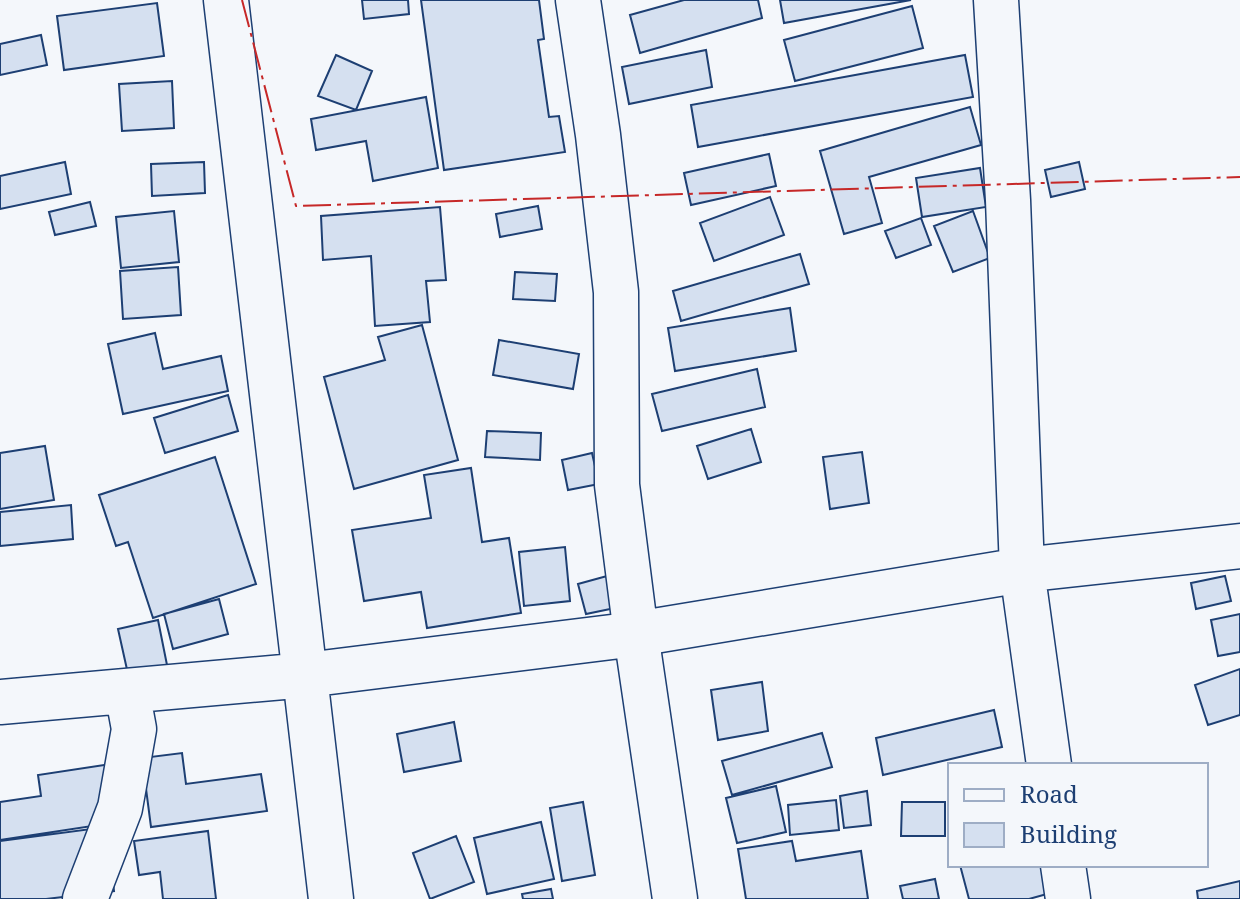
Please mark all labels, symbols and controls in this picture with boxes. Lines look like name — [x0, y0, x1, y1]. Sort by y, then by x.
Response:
legend — [948, 763, 1208, 867]
text: Road — [1020, 777, 1078, 810]
text: Building — [1020, 817, 1117, 850]

